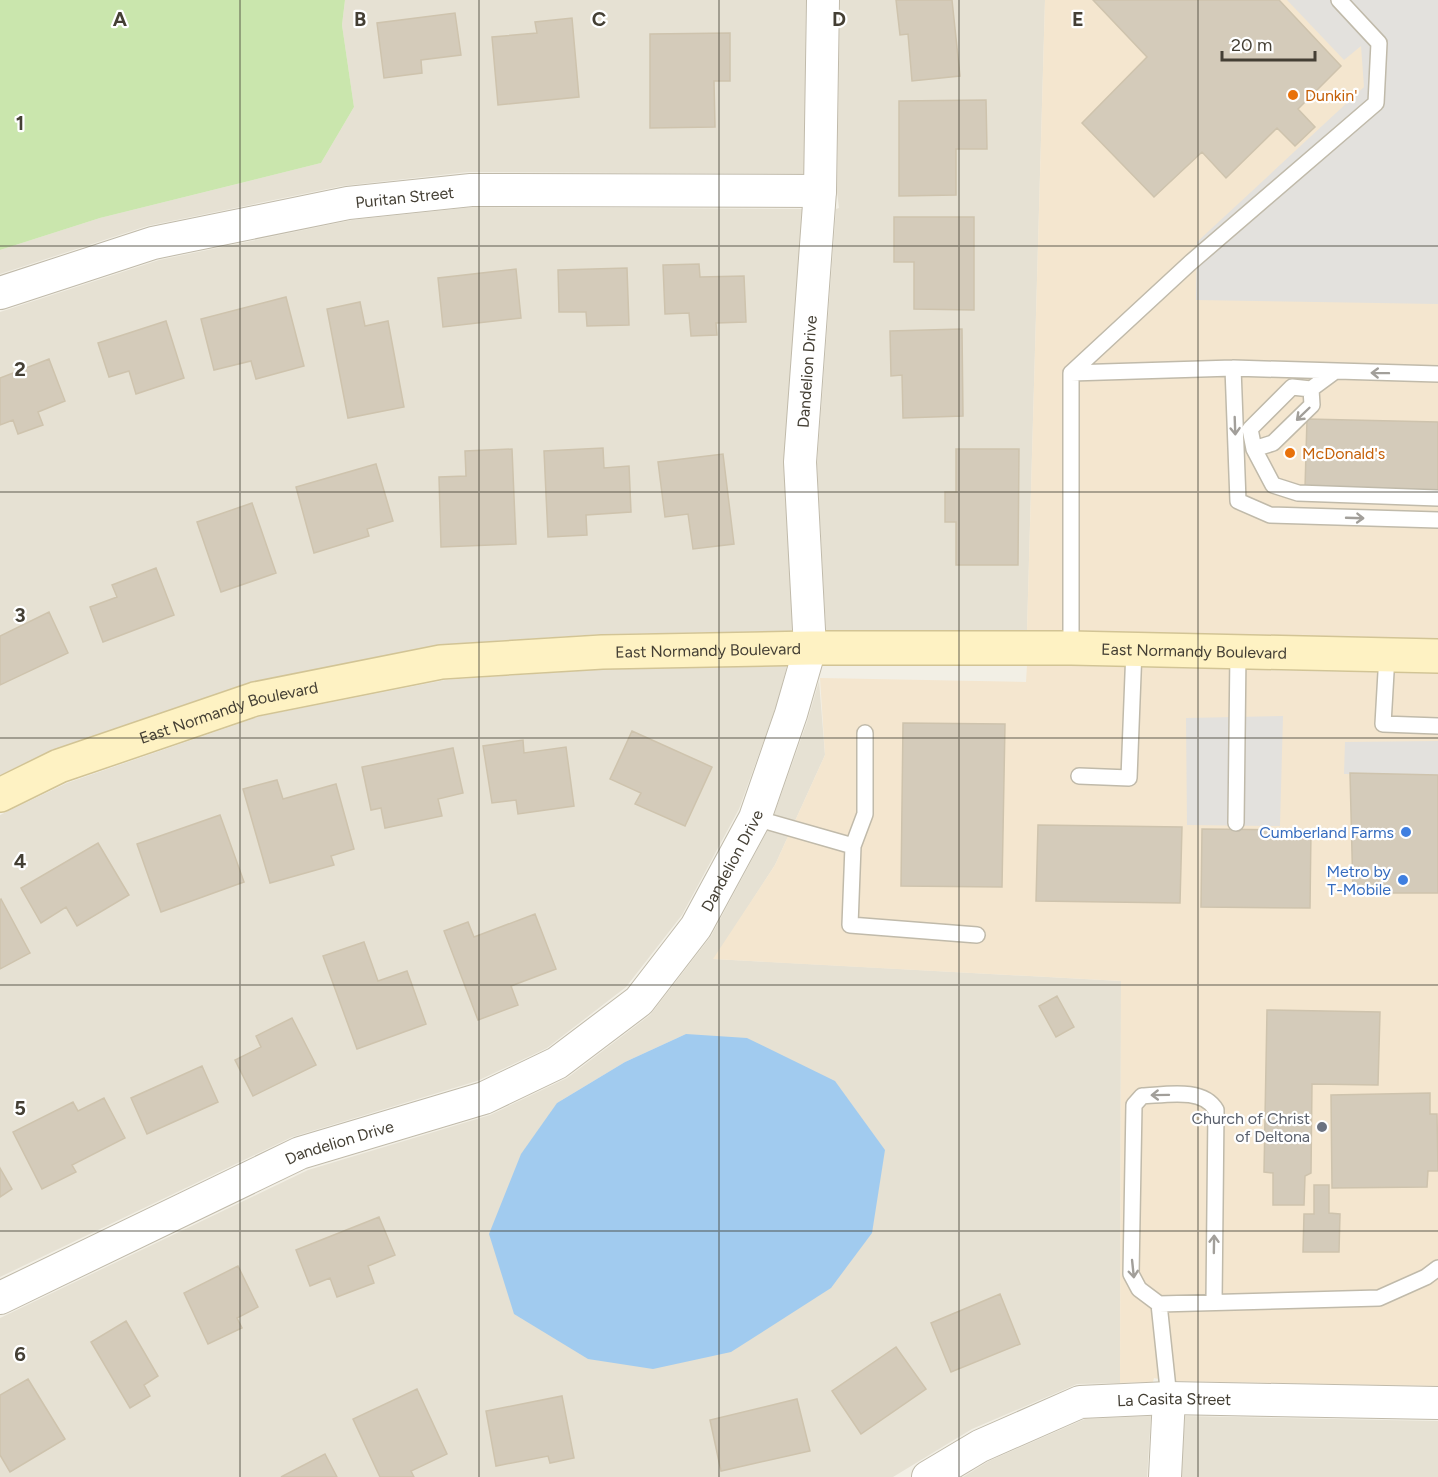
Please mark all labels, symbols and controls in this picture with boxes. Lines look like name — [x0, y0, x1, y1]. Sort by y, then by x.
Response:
text: A — [113, 7, 128, 31]
text: B — [354, 7, 366, 31]
text: C — [592, 7, 606, 31]
text: D — [832, 7, 846, 31]
text: E — [1072, 7, 1084, 31]
scale bar — [1222, 24, 1315, 62]
text: 20 m — [1231, 34, 1272, 56]
place label: Dunkin' — [1305, 86, 1357, 105]
marker: Dunkin' — [1286, 88, 1300, 102]
text: 1 — [16, 111, 24, 135]
street label: Puritan Street — [354, 183, 455, 212]
street label: Dandelion Drive — [794, 314, 821, 429]
text: 2 — [14, 357, 26, 381]
one-way arrow — [1370, 367, 1390, 379]
one-way arrow — [1295, 407, 1310, 422]
one-way arrow — [1230, 416, 1241, 436]
place label: McDonald's — [1302, 444, 1385, 463]
marker: McDonald's — [1283, 446, 1297, 460]
one-way arrow — [1345, 512, 1365, 523]
text: 3 — [14, 603, 26, 627]
street label: East Normandy Boulevard — [615, 639, 801, 662]
street label: East Normandy Boulevard — [1101, 640, 1287, 663]
street label: East Normandy Boulevard — [137, 678, 320, 748]
street label: Dandelion Drive — [697, 807, 767, 915]
place label: Cumberland Farms — [1259, 823, 1394, 842]
marker: Cumberland Farms — [1399, 825, 1413, 839]
text: 4 — [14, 849, 27, 873]
place label: Metro by T-Mobile — [1326, 862, 1392, 899]
marker: Metro by T-Mobile — [1396, 873, 1410, 887]
one-way arrow — [1151, 1090, 1171, 1101]
text: 5 — [14, 1096, 26, 1120]
place label: Church of Christ of Deltona — [1191, 1109, 1310, 1146]
street label: Dandelion Drive — [282, 1116, 396, 1169]
marker: Church of Christ of Deltona — [1315, 1120, 1329, 1134]
one-way arrow — [1208, 1234, 1220, 1254]
one-way arrow — [1128, 1259, 1139, 1278]
text: 6 — [14, 1342, 26, 1366]
street label: La Casita Street — [1117, 1389, 1231, 1410]

